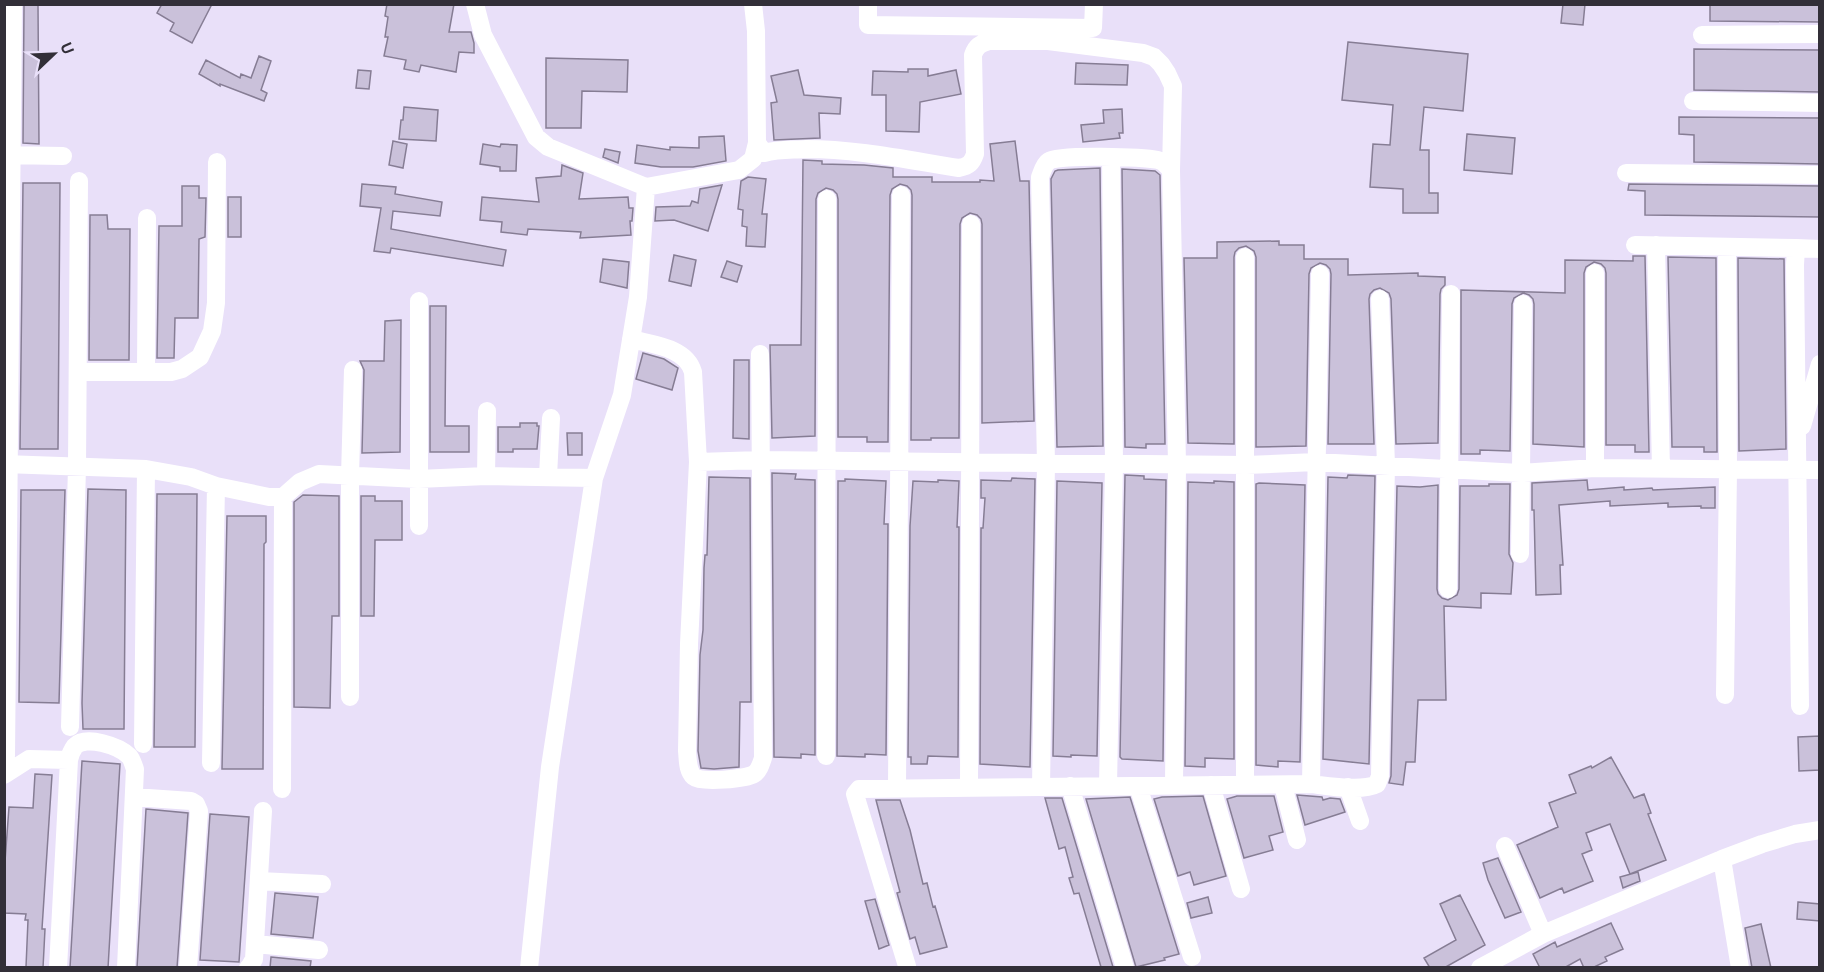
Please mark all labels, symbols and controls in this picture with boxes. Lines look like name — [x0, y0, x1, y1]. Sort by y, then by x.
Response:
north arrow — [24, 24, 84, 84]
text: U — [57, 39, 78, 57]

